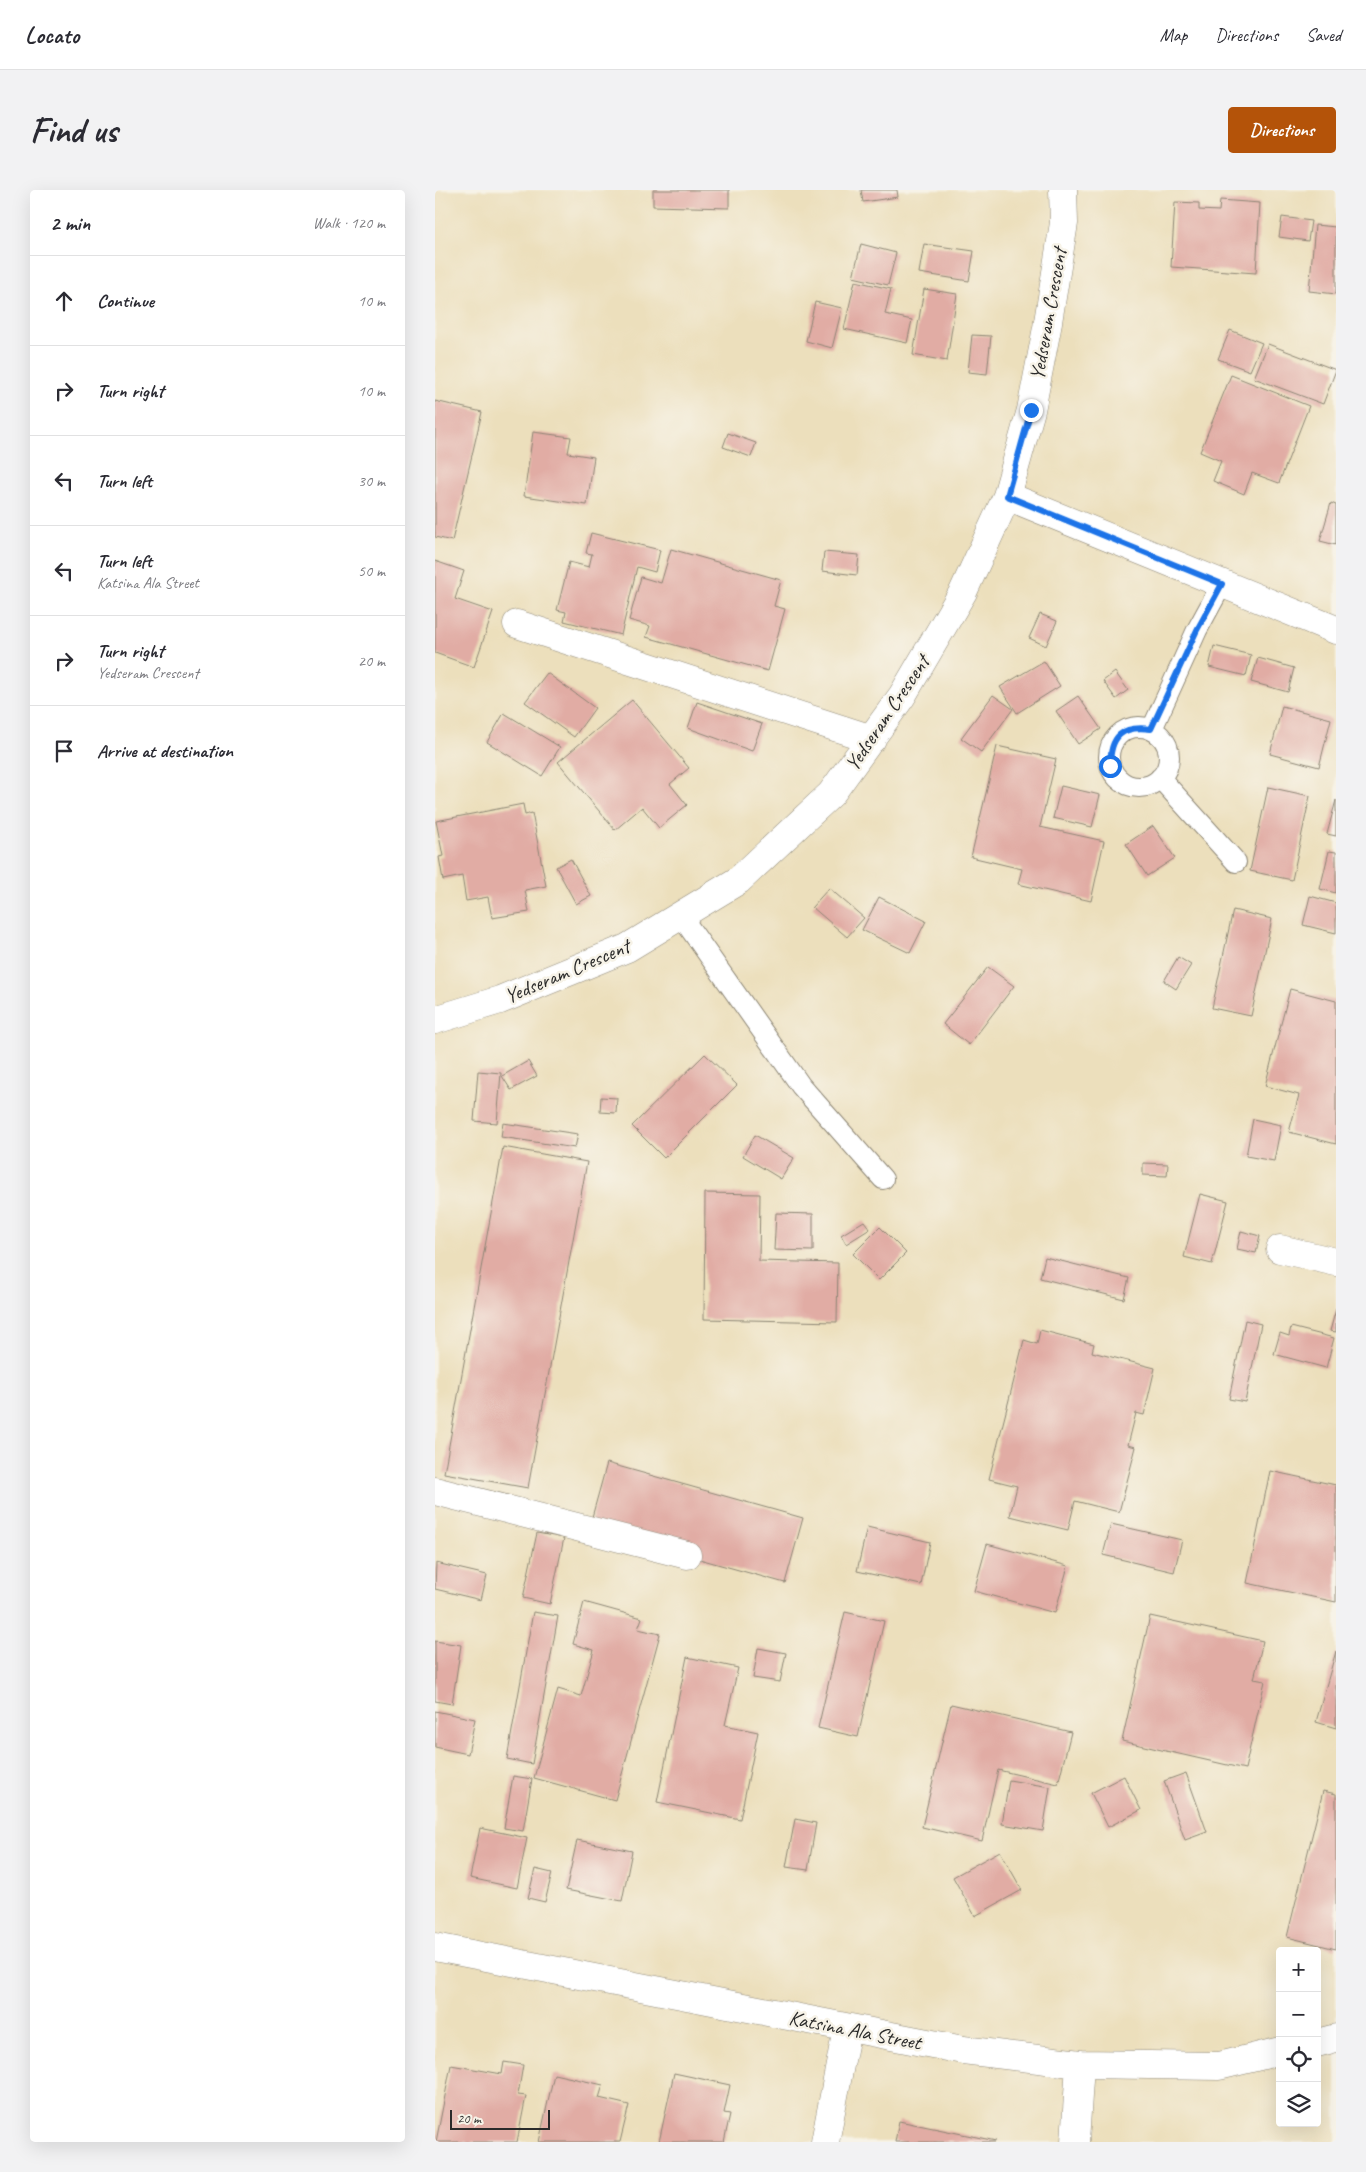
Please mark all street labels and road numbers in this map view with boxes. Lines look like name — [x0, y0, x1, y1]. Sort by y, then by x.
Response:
street label: Yedseram Crescent — [1024, 243, 1073, 382]
street label: Yedseram Crescent — [839, 648, 937, 776]
street label: Yedseram Crescent — [500, 932, 636, 1009]
street label: Katsina Ala Street — [787, 2004, 925, 2056]

